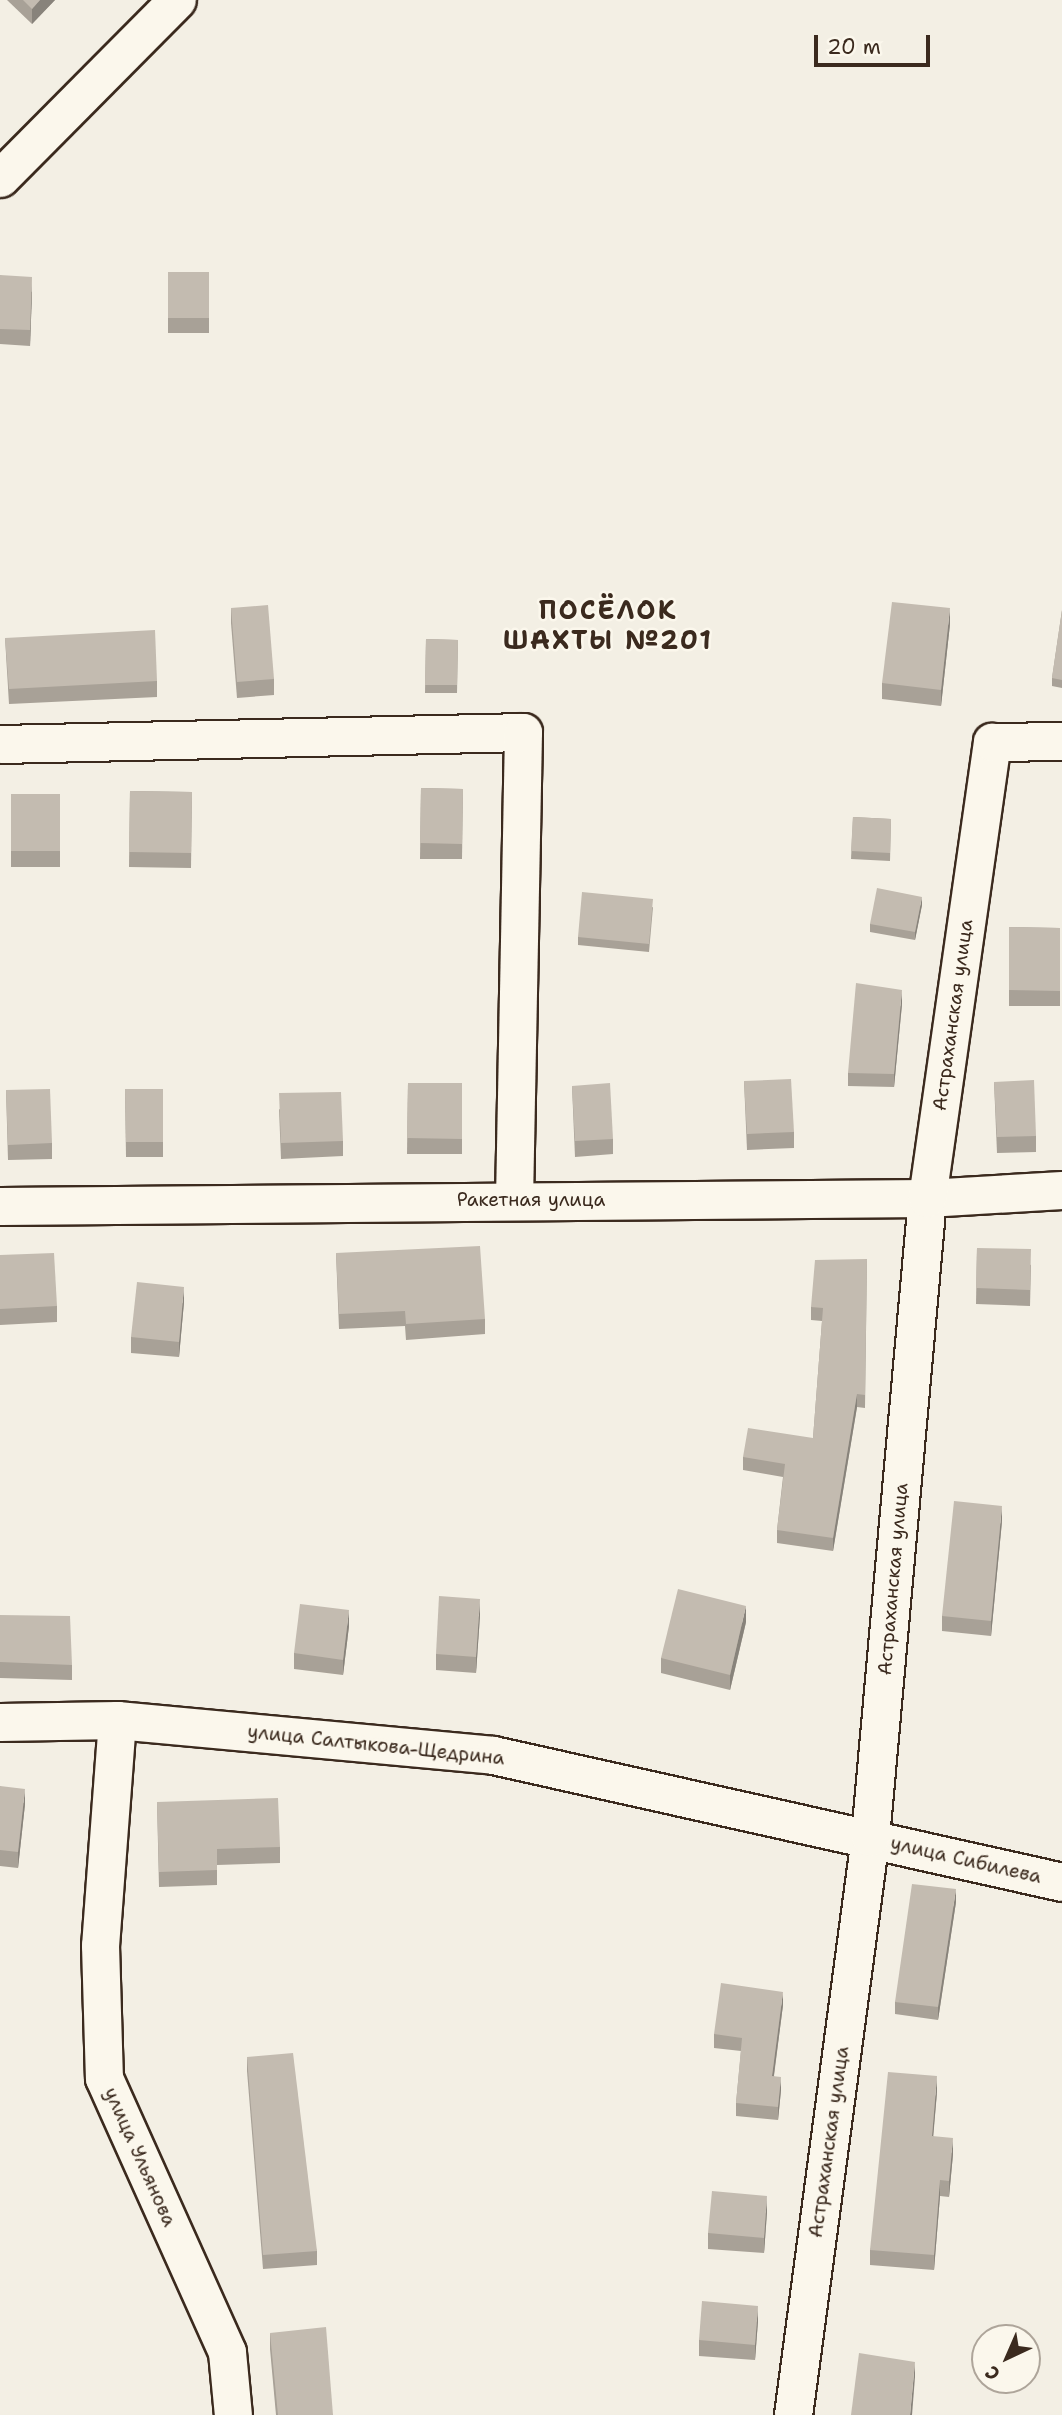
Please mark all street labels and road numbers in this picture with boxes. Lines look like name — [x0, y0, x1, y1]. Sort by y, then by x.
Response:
street label: Астраханская улица — [928, 918, 978, 1112]
street label: Ракетная улица — [457, 1189, 605, 1211]
street label: Астраханская улица — [873, 1482, 913, 1676]
street label: улица Салтыкова-Щедрина — [246, 1720, 506, 1770]
street label: улица Сибилева — [888, 1832, 1044, 1888]
street label: Астраханская улица — [804, 2045, 854, 2239]
street label: улица Ульянова — [99, 2084, 181, 2230]

